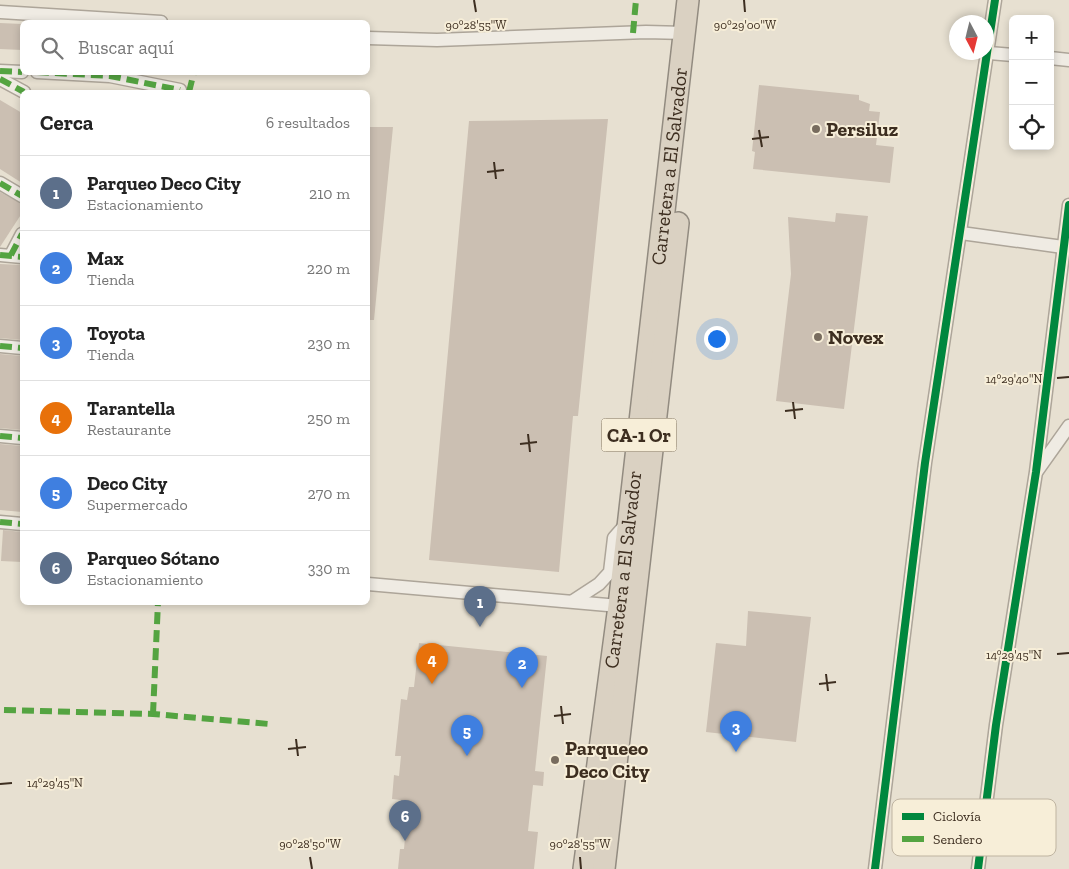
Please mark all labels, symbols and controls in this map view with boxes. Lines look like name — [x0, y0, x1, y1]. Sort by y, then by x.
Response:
north arrow — [949, 15, 994, 60]
map controls — [1009, 15, 1054, 150]
button: + — [1009, 15, 1054, 60]
text: 90°28'55"W — [446, 18, 507, 32]
text: 90°29'00"W — [714, 18, 777, 32]
search box — [20, 20, 370, 75]
icon: search — [38, 34, 66, 62]
text: Buscar aquí — [78, 36, 174, 59]
button: − — [1009, 60, 1054, 105]
street label: Carretera a El Salvador — [646, 66, 692, 266]
button: locate — [1009, 105, 1054, 150]
text: Cerca — [40, 110, 93, 135]
text: 6 resultados — [266, 113, 350, 132]
place label: Persiluz — [826, 117, 899, 141]
marker: Persiluz — [810, 123, 822, 135]
text: Parqueo Deco City — [87, 172, 241, 195]
text: 1 — [53, 184, 59, 203]
text: 210 m — [309, 184, 350, 203]
text: Estacionamiento — [87, 195, 203, 214]
text: Max — [87, 247, 124, 270]
text: 2 — [52, 259, 60, 278]
text: 220 m — [307, 259, 350, 278]
text: Tienda — [87, 270, 135, 289]
text: Toyota — [87, 322, 145, 345]
place label: Novex — [828, 325, 884, 349]
your location — [704, 326, 730, 352]
marker: Novex — [812, 331, 824, 343]
text: 3 — [52, 334, 60, 353]
text: 230 m — [307, 334, 350, 353]
text: Tienda — [87, 345, 135, 364]
text: 14°29'40"N — [986, 372, 1042, 386]
text: Tarantella — [87, 397, 175, 420]
text: 4 — [51, 409, 61, 428]
text: 250 m — [307, 409, 350, 428]
road number: CA-1 Or — [602, 418, 676, 452]
text: Restaurante — [87, 420, 171, 439]
street label: Carretera a El Salvador — [599, 469, 646, 670]
text: Deco City — [87, 472, 167, 495]
text: 5 — [52, 484, 60, 503]
text: 270 m — [308, 484, 350, 503]
text: Supermercado — [87, 495, 188, 514]
text: Parqueo Sótano — [87, 547, 219, 570]
text: 6 — [52, 559, 60, 578]
text: 330 m — [308, 559, 350, 578]
text: Estacionamiento — [87, 570, 203, 589]
pin: 1 — [464, 586, 496, 627]
pin: 4 — [416, 643, 448, 684]
pin: 2 — [506, 647, 538, 688]
text: 14°29'45"N — [986, 648, 1042, 662]
pin: 3 — [720, 711, 752, 752]
pin: 5 — [451, 715, 483, 756]
place label: Parqueeo Deco City — [565, 736, 650, 783]
marker: Parqueeo Deco City — [549, 754, 561, 766]
text: 14°29'45"N — [27, 776, 83, 790]
legend — [892, 799, 1056, 856]
pin: 6 — [389, 800, 421, 841]
text: Ciclovía — [933, 808, 981, 825]
text: Sendero — [933, 831, 982, 848]
text: 90°28'50"W — [279, 837, 342, 851]
text: 90°28'55"W — [550, 837, 611, 851]

